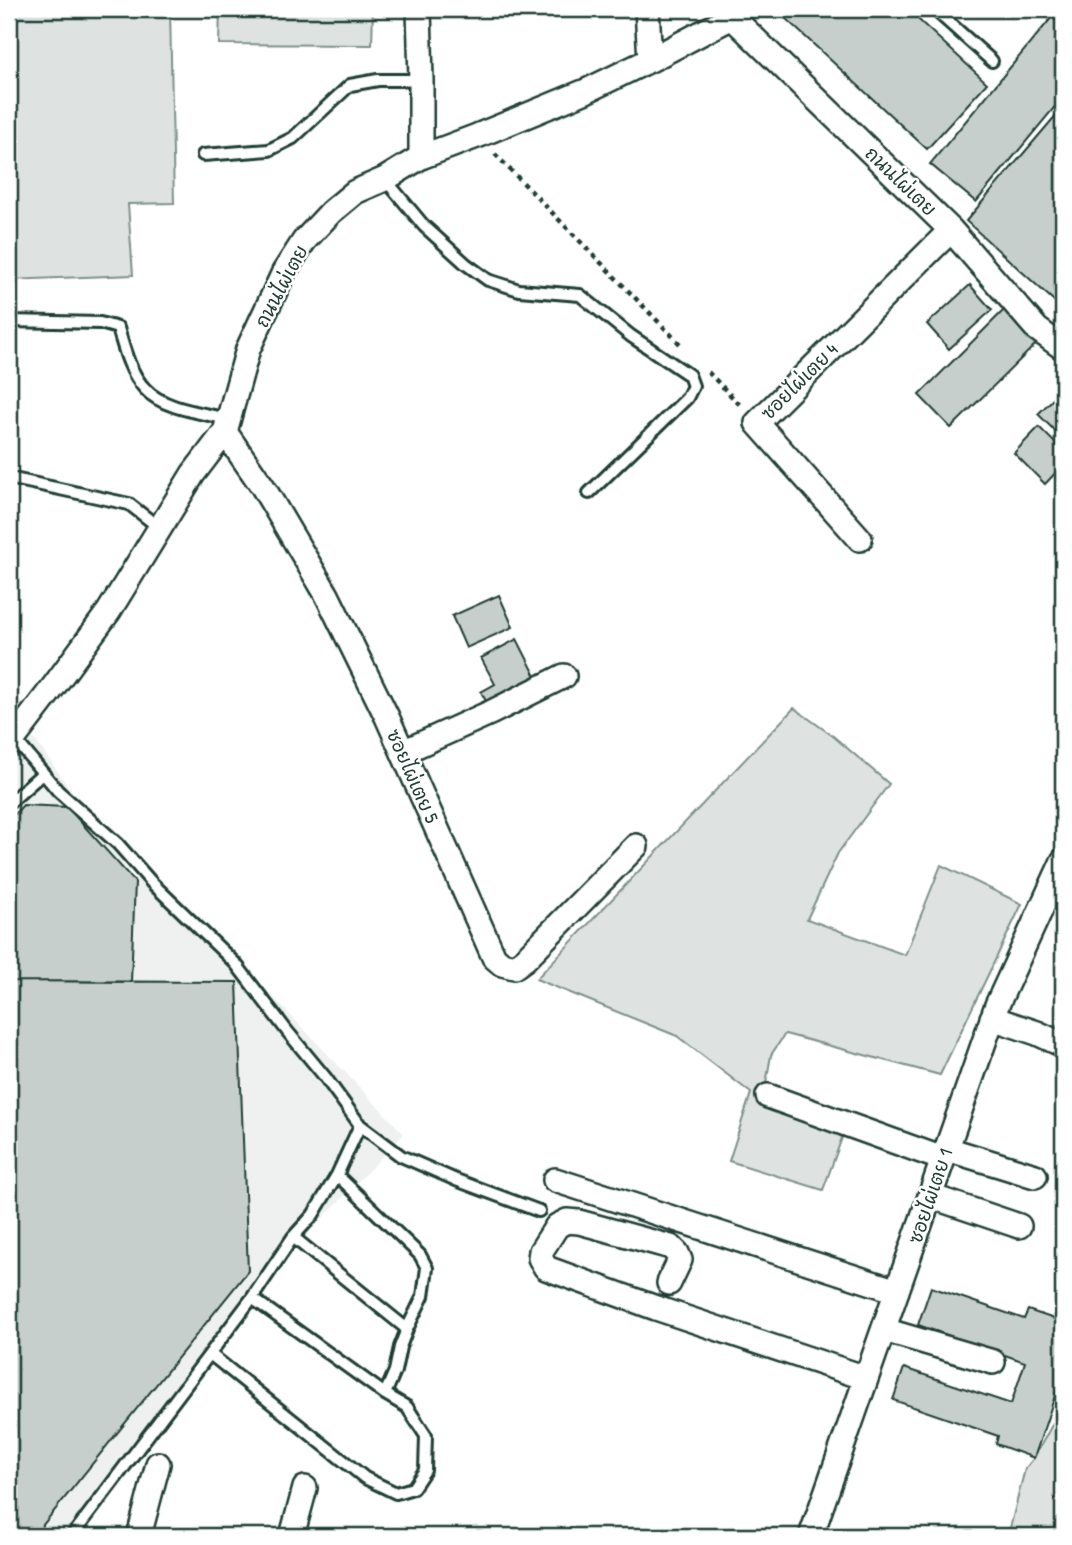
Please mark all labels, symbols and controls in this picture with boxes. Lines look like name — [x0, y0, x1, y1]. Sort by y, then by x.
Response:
street label: ถนนไผ่เตย — [860, 140, 942, 222]
street label: ถนนไผ่เตย — [248, 240, 314, 332]
street label: ซอยไผ่เตย 4 — [755, 337, 843, 425]
street label: ซอยไผ่เตย 5 — [381, 725, 445, 827]
street label: ซอยไผ่เตย 1 — [902, 1145, 958, 1247]

